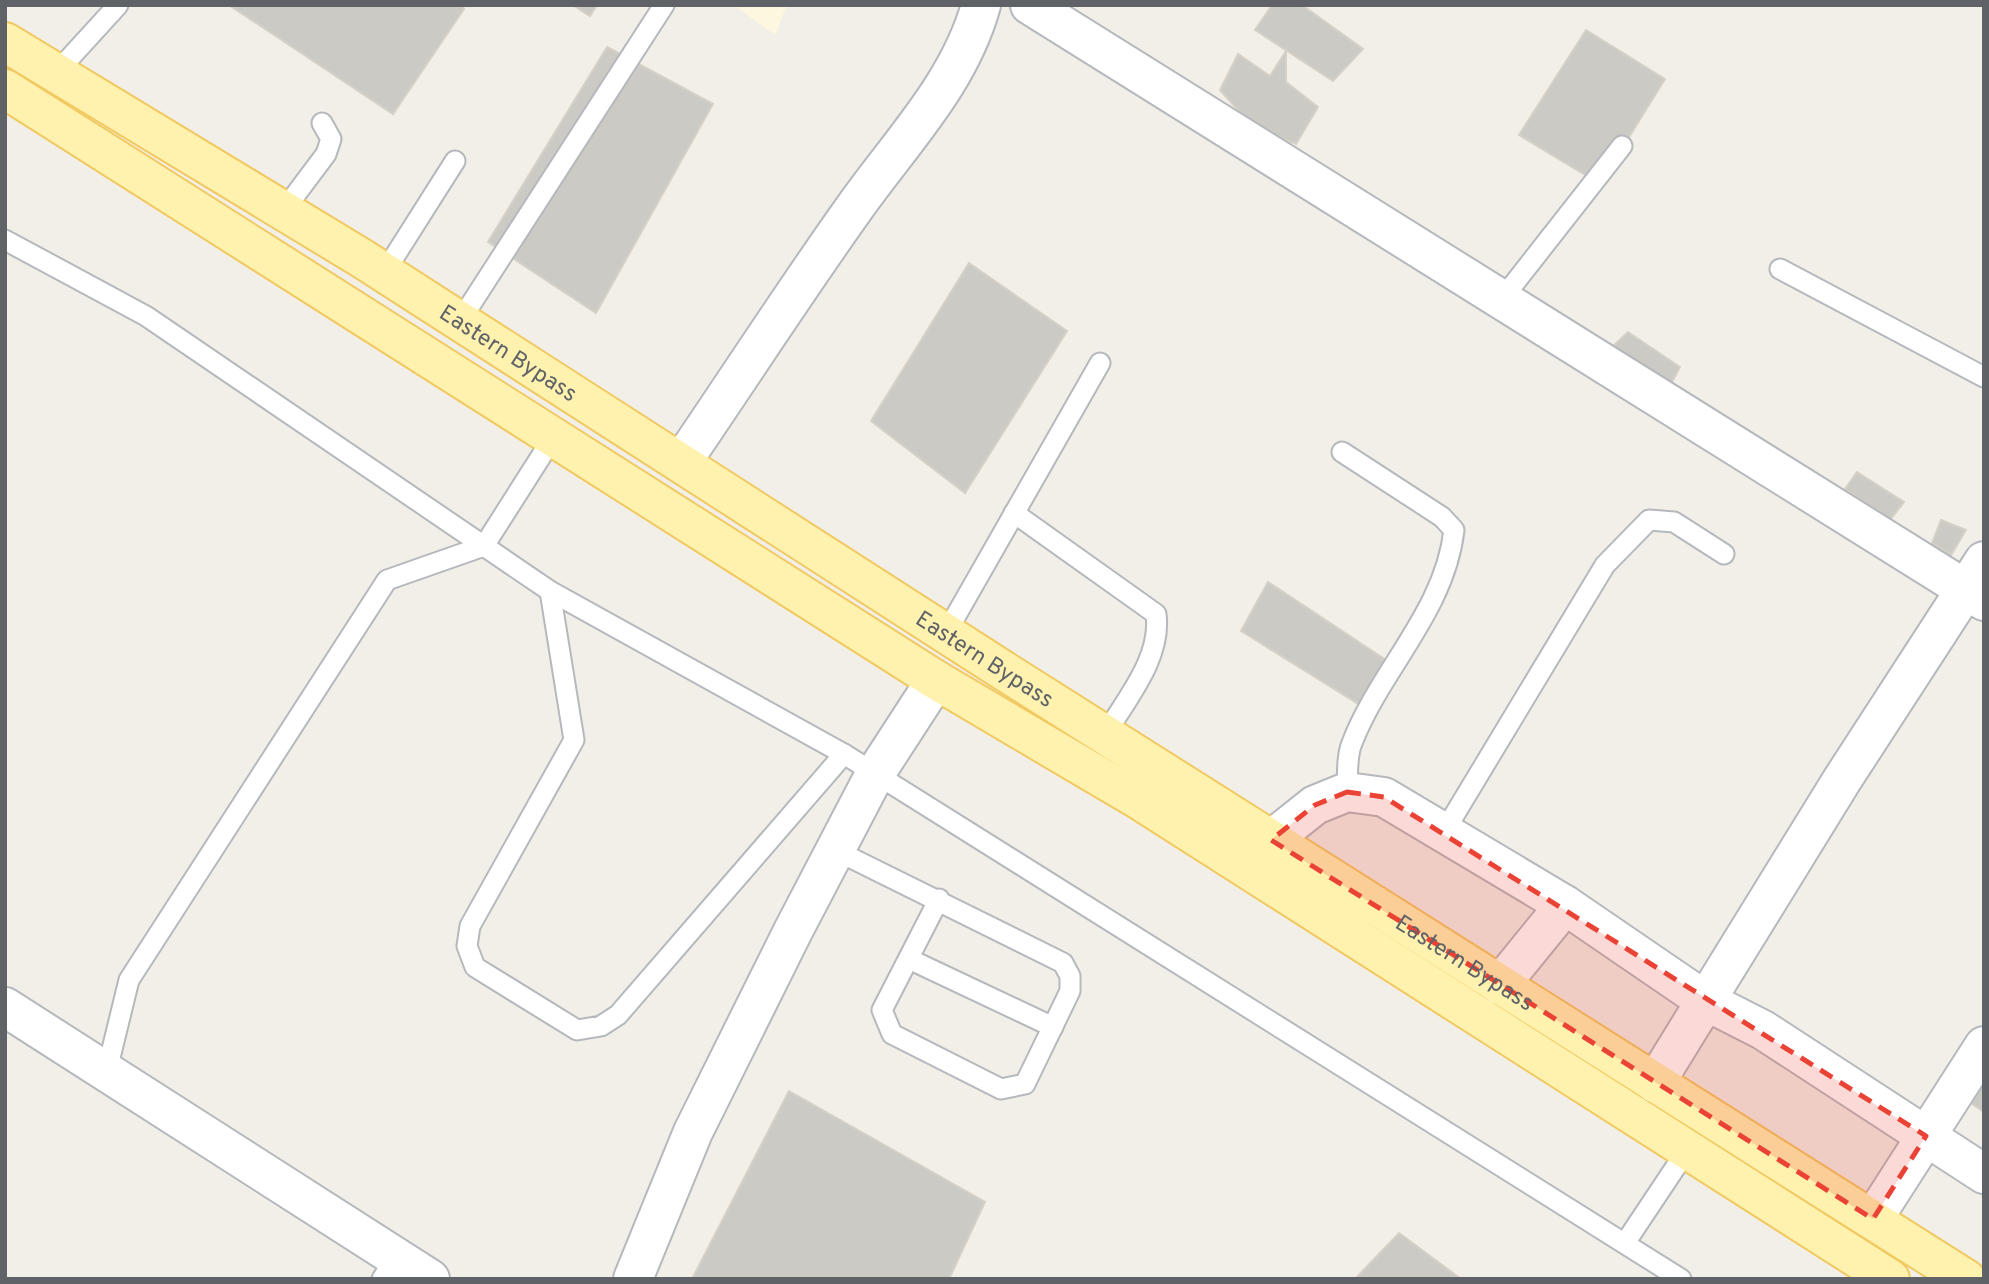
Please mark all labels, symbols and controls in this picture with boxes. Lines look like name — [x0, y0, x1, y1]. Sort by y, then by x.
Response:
street label: Eastern Bypass — [433, 300, 582, 410]
street label: Eastern Bypass — [909, 606, 1058, 716]
street label: Eastern Bypass — [1389, 910, 1538, 1019]

